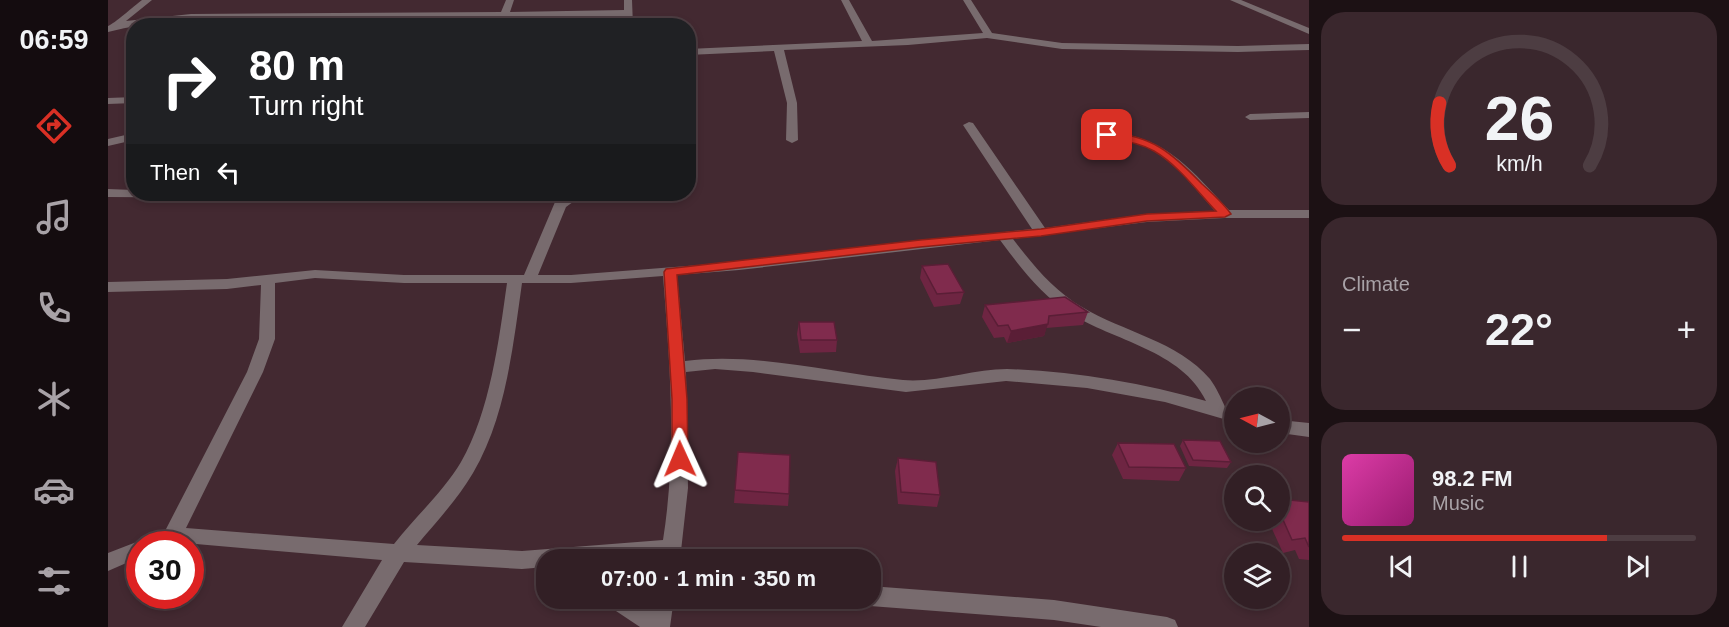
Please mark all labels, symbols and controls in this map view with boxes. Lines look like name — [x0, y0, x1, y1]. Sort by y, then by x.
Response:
text: 06:59 — [19, 25, 89, 55]
icon: right — [150, 42, 228, 120]
text: 80 m — [249, 42, 345, 89]
text: 26 — [1484, 84, 1554, 153]
text: Turn right — [249, 91, 364, 121]
icon: directions — [33, 105, 75, 147]
pin — [1081, 109, 1132, 160]
icon: arrive — [1090, 118, 1123, 151]
text: km/h — [1496, 152, 1542, 176]
icon: left — [212, 156, 245, 189]
text: Then — [150, 160, 200, 185]
icon: music — [33, 196, 75, 238]
text: Climate — [1342, 273, 1410, 295]
icon: phone — [33, 287, 75, 329]
text: 22° — [1485, 304, 1553, 355]
text: − — [1342, 311, 1361, 348]
text: + — [1677, 311, 1696, 348]
icon: climate — [33, 378, 75, 420]
north arrow — [1224, 387, 1290, 453]
map controls — [1224, 387, 1290, 609]
position arrow — [648, 427, 712, 491]
button: search — [1224, 465, 1290, 531]
text: 98.2 FM — [1432, 466, 1513, 491]
icon: car — [33, 469, 75, 511]
text: Music — [1432, 492, 1484, 514]
speed limit sign: 30 — [126, 531, 204, 609]
button: layers — [1224, 543, 1290, 609]
icon: previous — [1385, 550, 1418, 583]
icon: pause — [1503, 550, 1536, 583]
icon: next — [1621, 550, 1654, 583]
icon: filters — [33, 560, 75, 602]
text: 07:00 · 1 min · 350 m — [601, 566, 816, 591]

